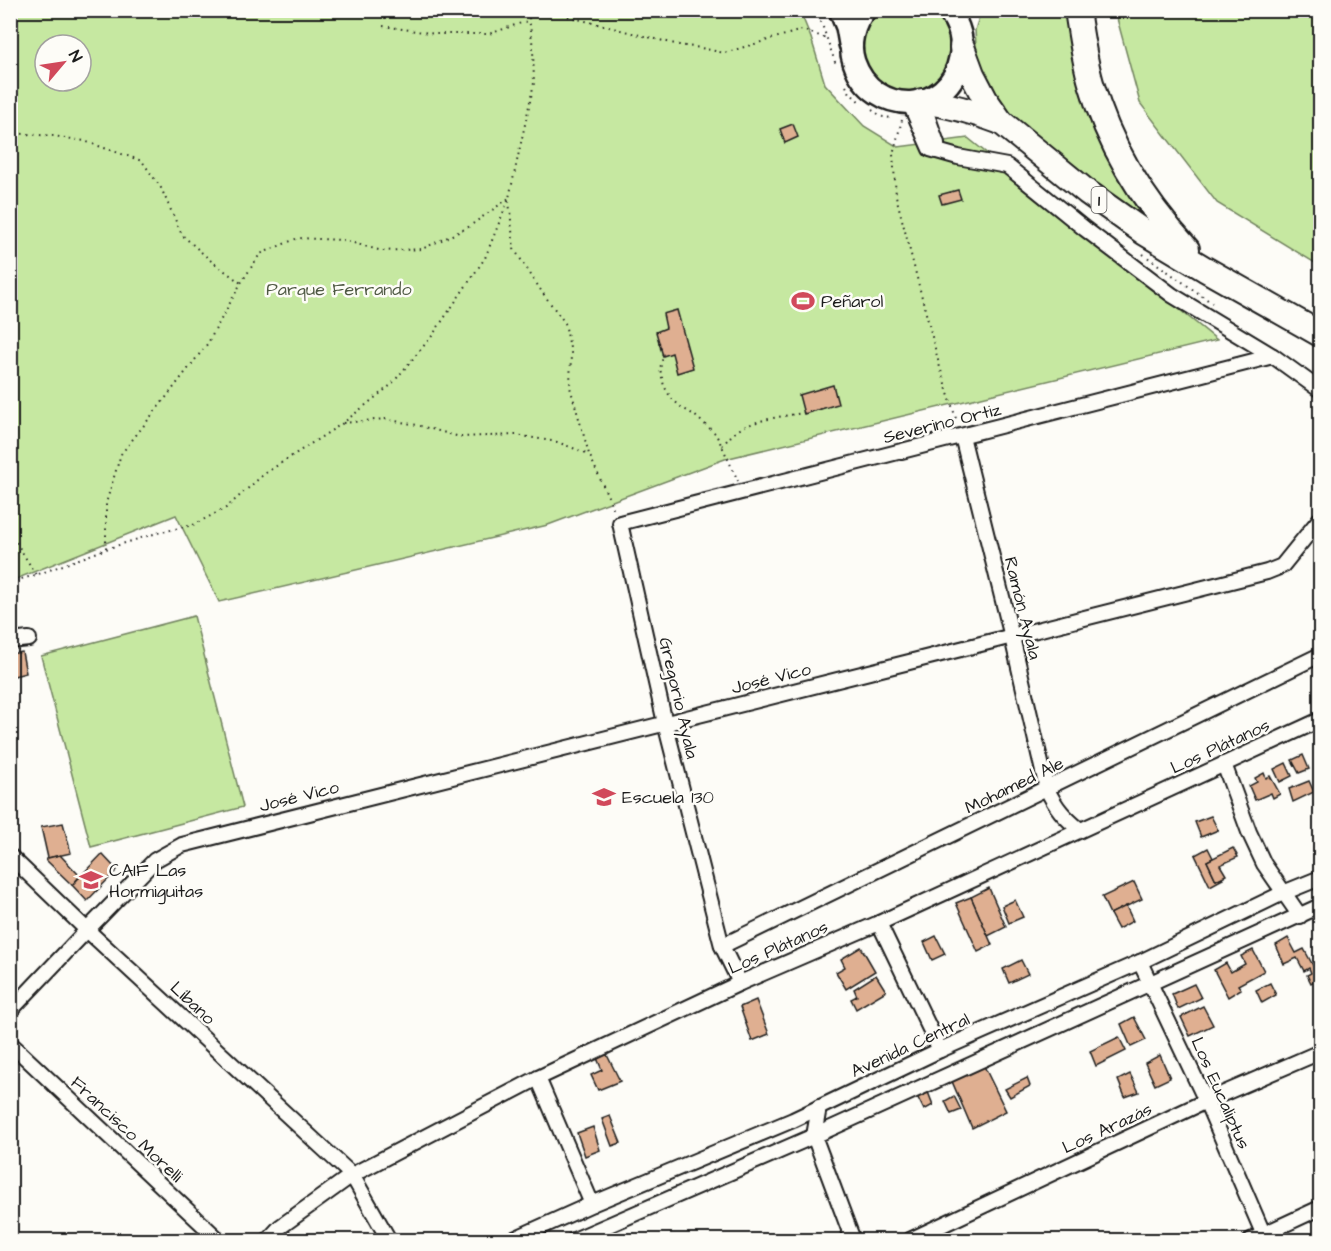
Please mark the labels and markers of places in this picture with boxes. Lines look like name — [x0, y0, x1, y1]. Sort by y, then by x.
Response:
sports icon: Peñarol — [790, 288, 816, 314]
place label: Peñarol — [821, 289, 883, 314]
school or university icon: Escuela 130 — [591, 784, 617, 810]
place label: Escuela 130 — [622, 785, 714, 810]
place label: CAIF Las Hormiguitas — [109, 858, 203, 905]
school or university icon: CAIF Las Hormiguitas — [78, 867, 104, 893]

